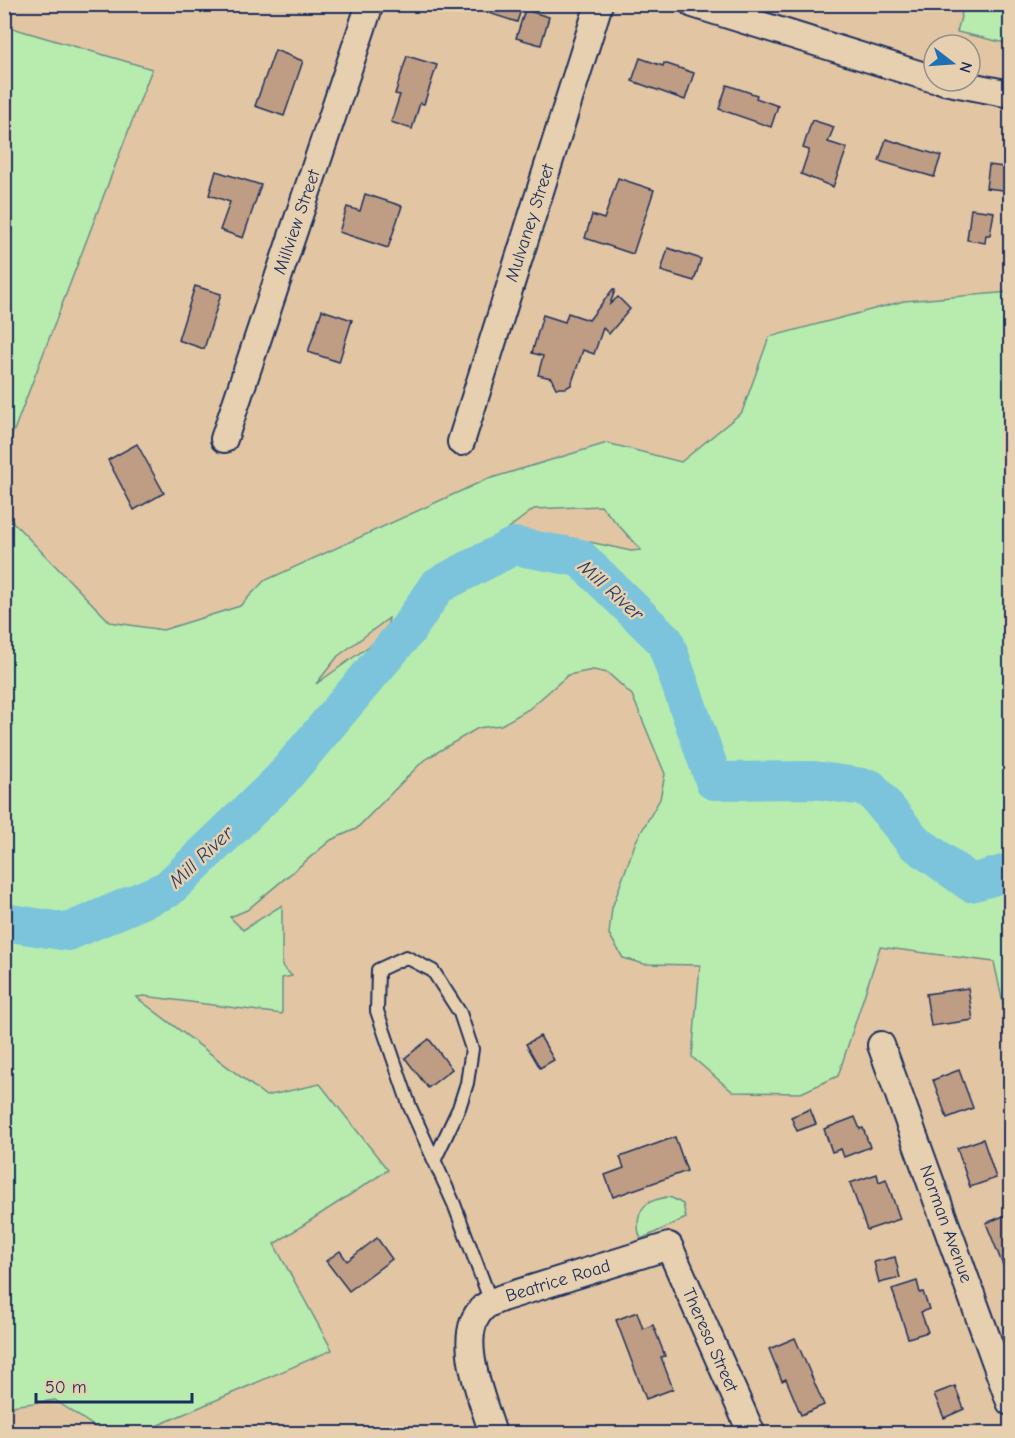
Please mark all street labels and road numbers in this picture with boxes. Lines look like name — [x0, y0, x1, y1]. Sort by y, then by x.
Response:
street label: Mulvaney Street — [501, 161, 559, 285]
street label: Millview Street — [269, 166, 325, 277]
street label: Norman Avenue — [915, 1162, 977, 1286]
street label: Beatrice Road — [503, 1255, 613, 1307]
street label: Theresa Street — [678, 1285, 743, 1396]

